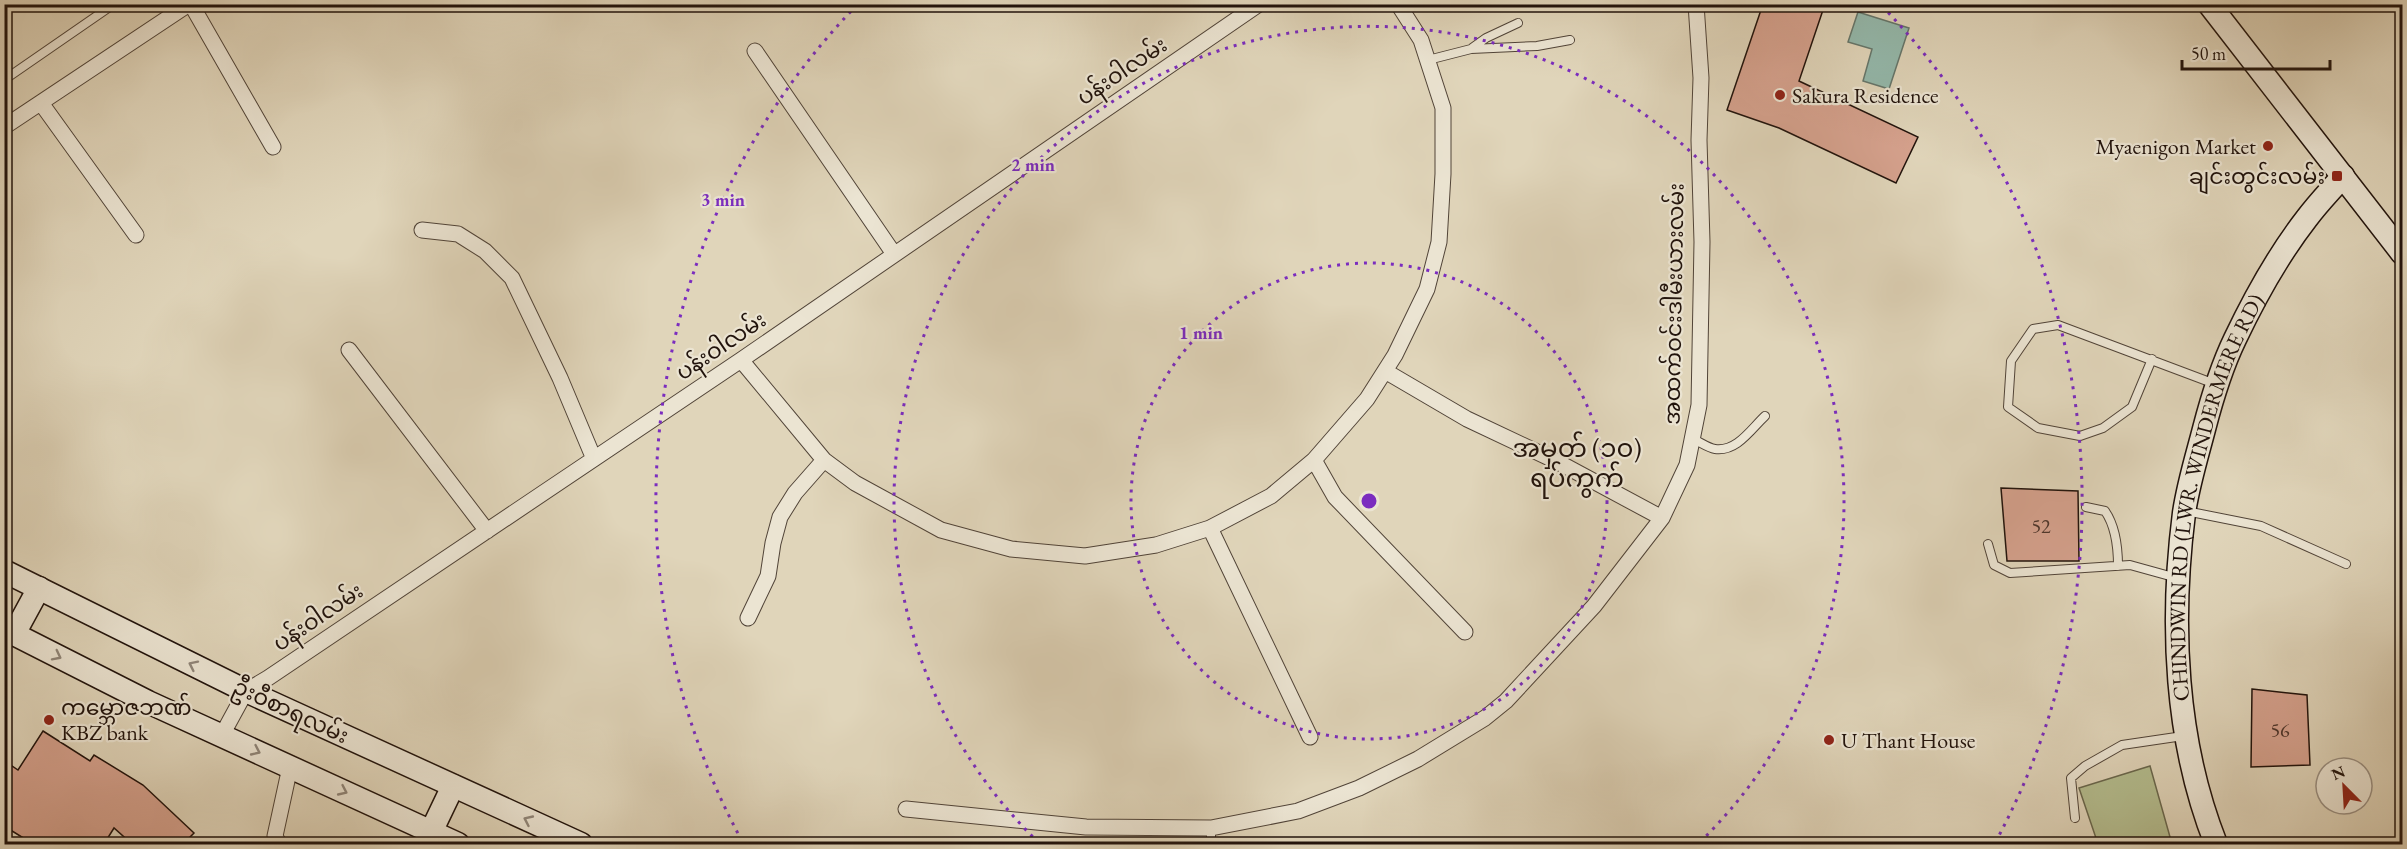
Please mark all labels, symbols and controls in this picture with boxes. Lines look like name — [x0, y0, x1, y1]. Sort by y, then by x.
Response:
street label: ပန်းဝါလမ်း — [1071, 29, 1174, 114]
scale bar — [2182, 33, 2330, 71]
text: 50 m — [2191, 42, 2226, 65]
place label: Sakura Residence — [1792, 81, 1939, 110]
marker: Sakura Residence — [1773, 88, 1787, 102]
place label: Myaenigon Market — [2096, 132, 2256, 161]
marker: Myaenigon Market — [2261, 139, 2275, 153]
text: 2 min — [1011, 153, 1055, 176]
place label: ချင်းတွင်းလမ်း — [2189, 161, 2325, 195]
marker: ချင်းတွင်းလမ်း — [2330, 169, 2344, 183]
street label: အထက်ဝင်းဒါမီးယားလမ်း — [1656, 183, 1691, 425]
text: 3 min — [701, 188, 745, 211]
street label: CHINDWIN RD (LWR. WINDERMERE RD) — [2162, 288, 2270, 703]
street label: ပန်းဝါလမ်း — [670, 304, 773, 389]
text: 1 min — [1179, 321, 1223, 344]
district label: အမှတ် (၁၀) ရပ်ကွက် — [1512, 431, 1642, 499]
centre of rings — [1359, 491, 1379, 511]
house number: 52 — [2031, 513, 2051, 539]
street label: ပန်းဝါလမ်း — [267, 575, 370, 660]
one-way arrow — [50, 648, 61, 660]
one-way arrow — [189, 660, 200, 672]
street label: ဦးဝီစာရလမ်း — [227, 671, 354, 753]
place label: ကမ္ဘောဇဘဏ် KBZ bank — [61, 692, 192, 747]
marker: ကမ္ဘောဇဘဏ် KBZ bank — [42, 713, 56, 727]
house number: 56 — [2270, 717, 2290, 743]
place label: U Thant House — [1841, 726, 1976, 755]
marker: U Thant House — [1822, 733, 1836, 747]
one-way arrow — [249, 744, 260, 756]
north arrow — [2314, 756, 2374, 816]
text: N — [2328, 761, 2348, 785]
one-way arrow — [336, 784, 347, 796]
one-way arrow — [523, 816, 534, 828]

